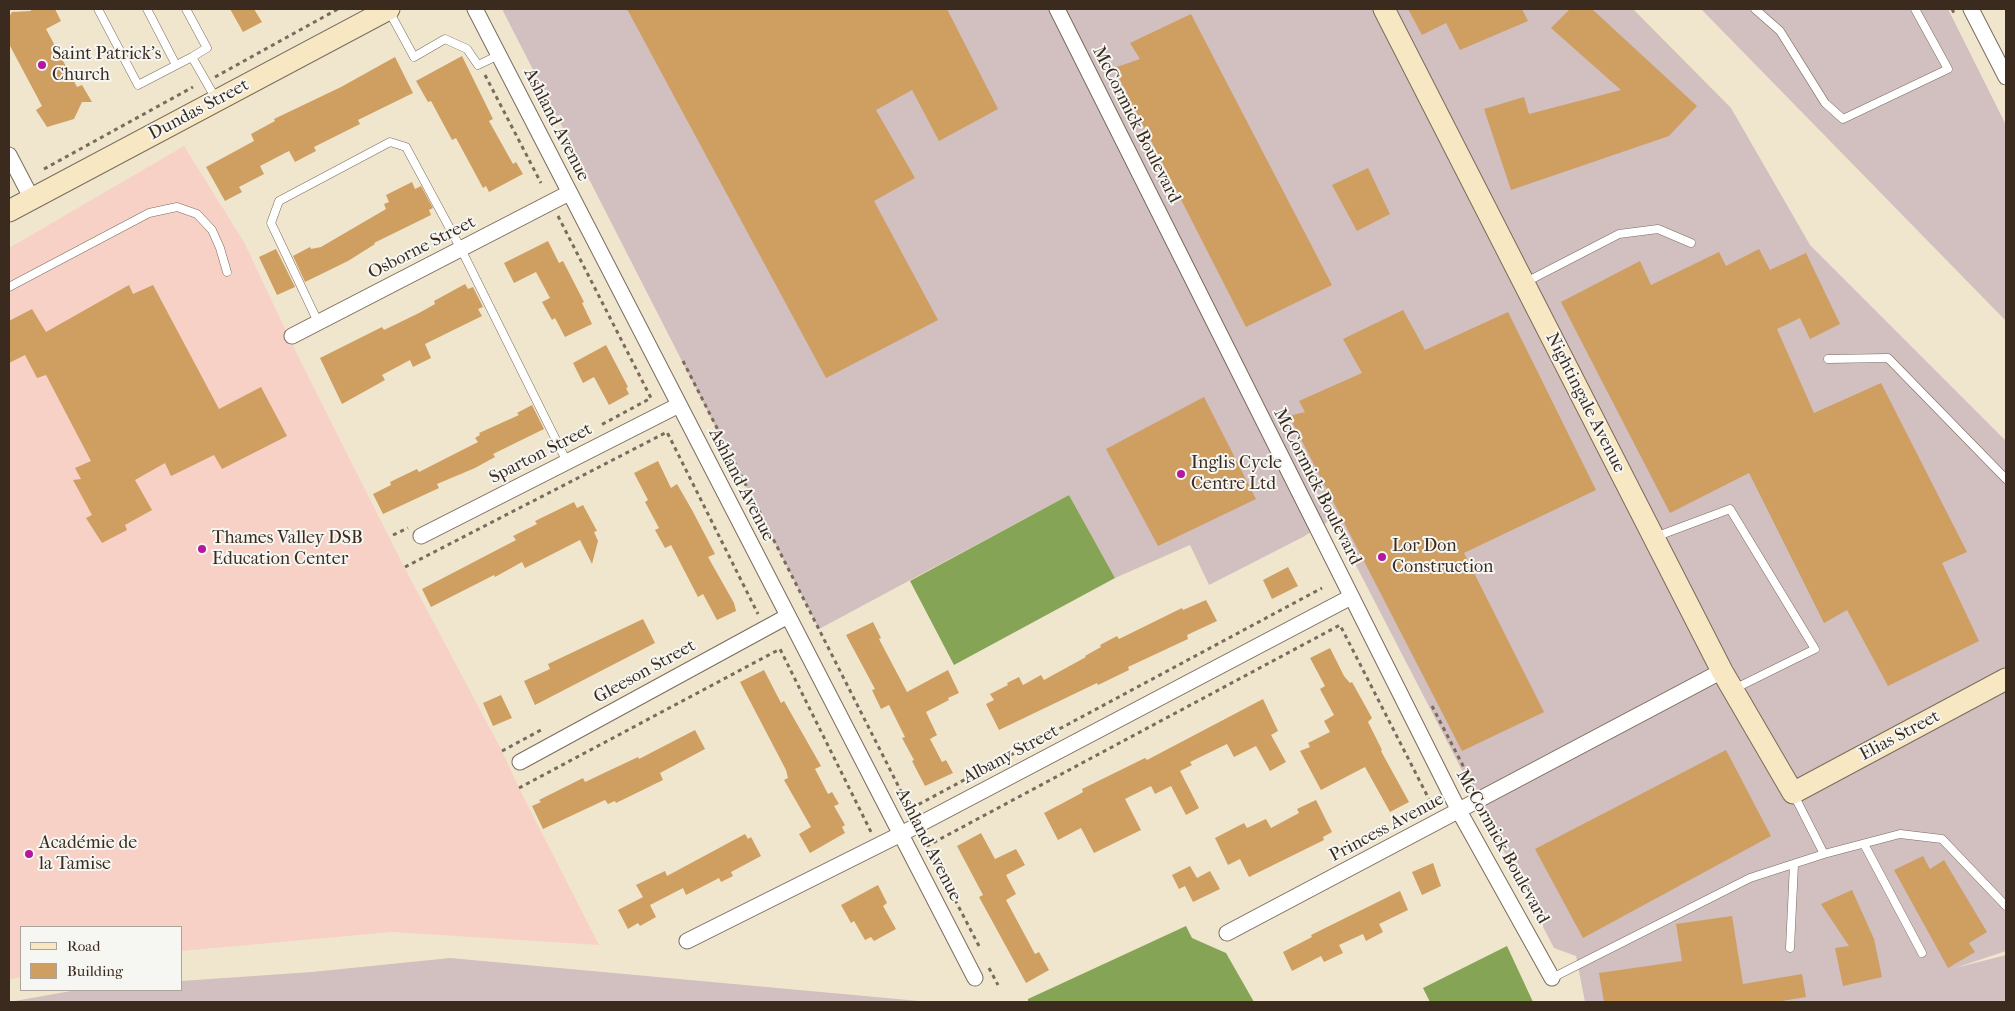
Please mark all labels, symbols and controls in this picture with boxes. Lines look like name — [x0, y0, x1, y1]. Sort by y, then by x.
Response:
street label: McCormick Boulevard — [1087, 43, 1185, 207]
place label: Saint Patrick's Church — [52, 44, 161, 86]
marker: Saint Patrick's Church — [36, 59, 48, 71]
street label: Ashland Avenue — [518, 65, 594, 185]
street label: Dundas Street — [145, 75, 253, 145]
street label: Osborne Street — [365, 212, 479, 284]
street label: Nightingale Avenue — [1540, 329, 1630, 477]
street label: McCormick Boulevard — [1268, 405, 1366, 569]
street label: Sparton Street — [486, 419, 596, 489]
street label: Ashland Avenue — [703, 425, 779, 545]
place label: Inglis Cycle Centre Ltd — [1191, 453, 1282, 496]
marker: Inglis Cycle Centre Ltd — [1175, 468, 1187, 480]
place label: Thames Valley DSB Education Center — [212, 528, 363, 570]
place label: Lor Don Construction — [1392, 536, 1493, 578]
marker: Thames Valley DSB Education Center — [196, 543, 208, 555]
marker: Lor Don Construction — [1376, 551, 1388, 563]
street label: Gleeson Street — [590, 635, 700, 709]
street label: Elias Street — [1856, 706, 1944, 766]
street label: Albany Street — [960, 721, 1062, 789]
street label: McCormick Boulevard — [1451, 766, 1553, 928]
street label: Ashland Avenue — [890, 785, 966, 905]
street label: Princess Avenue — [1326, 789, 1448, 867]
place label: Académie de la Tamise — [39, 833, 137, 876]
marker: Académie de la Tamise — [23, 848, 35, 860]
legend — [20, 926, 182, 991]
text: Road — [67, 937, 100, 955]
text: Building — [67, 962, 123, 980]

